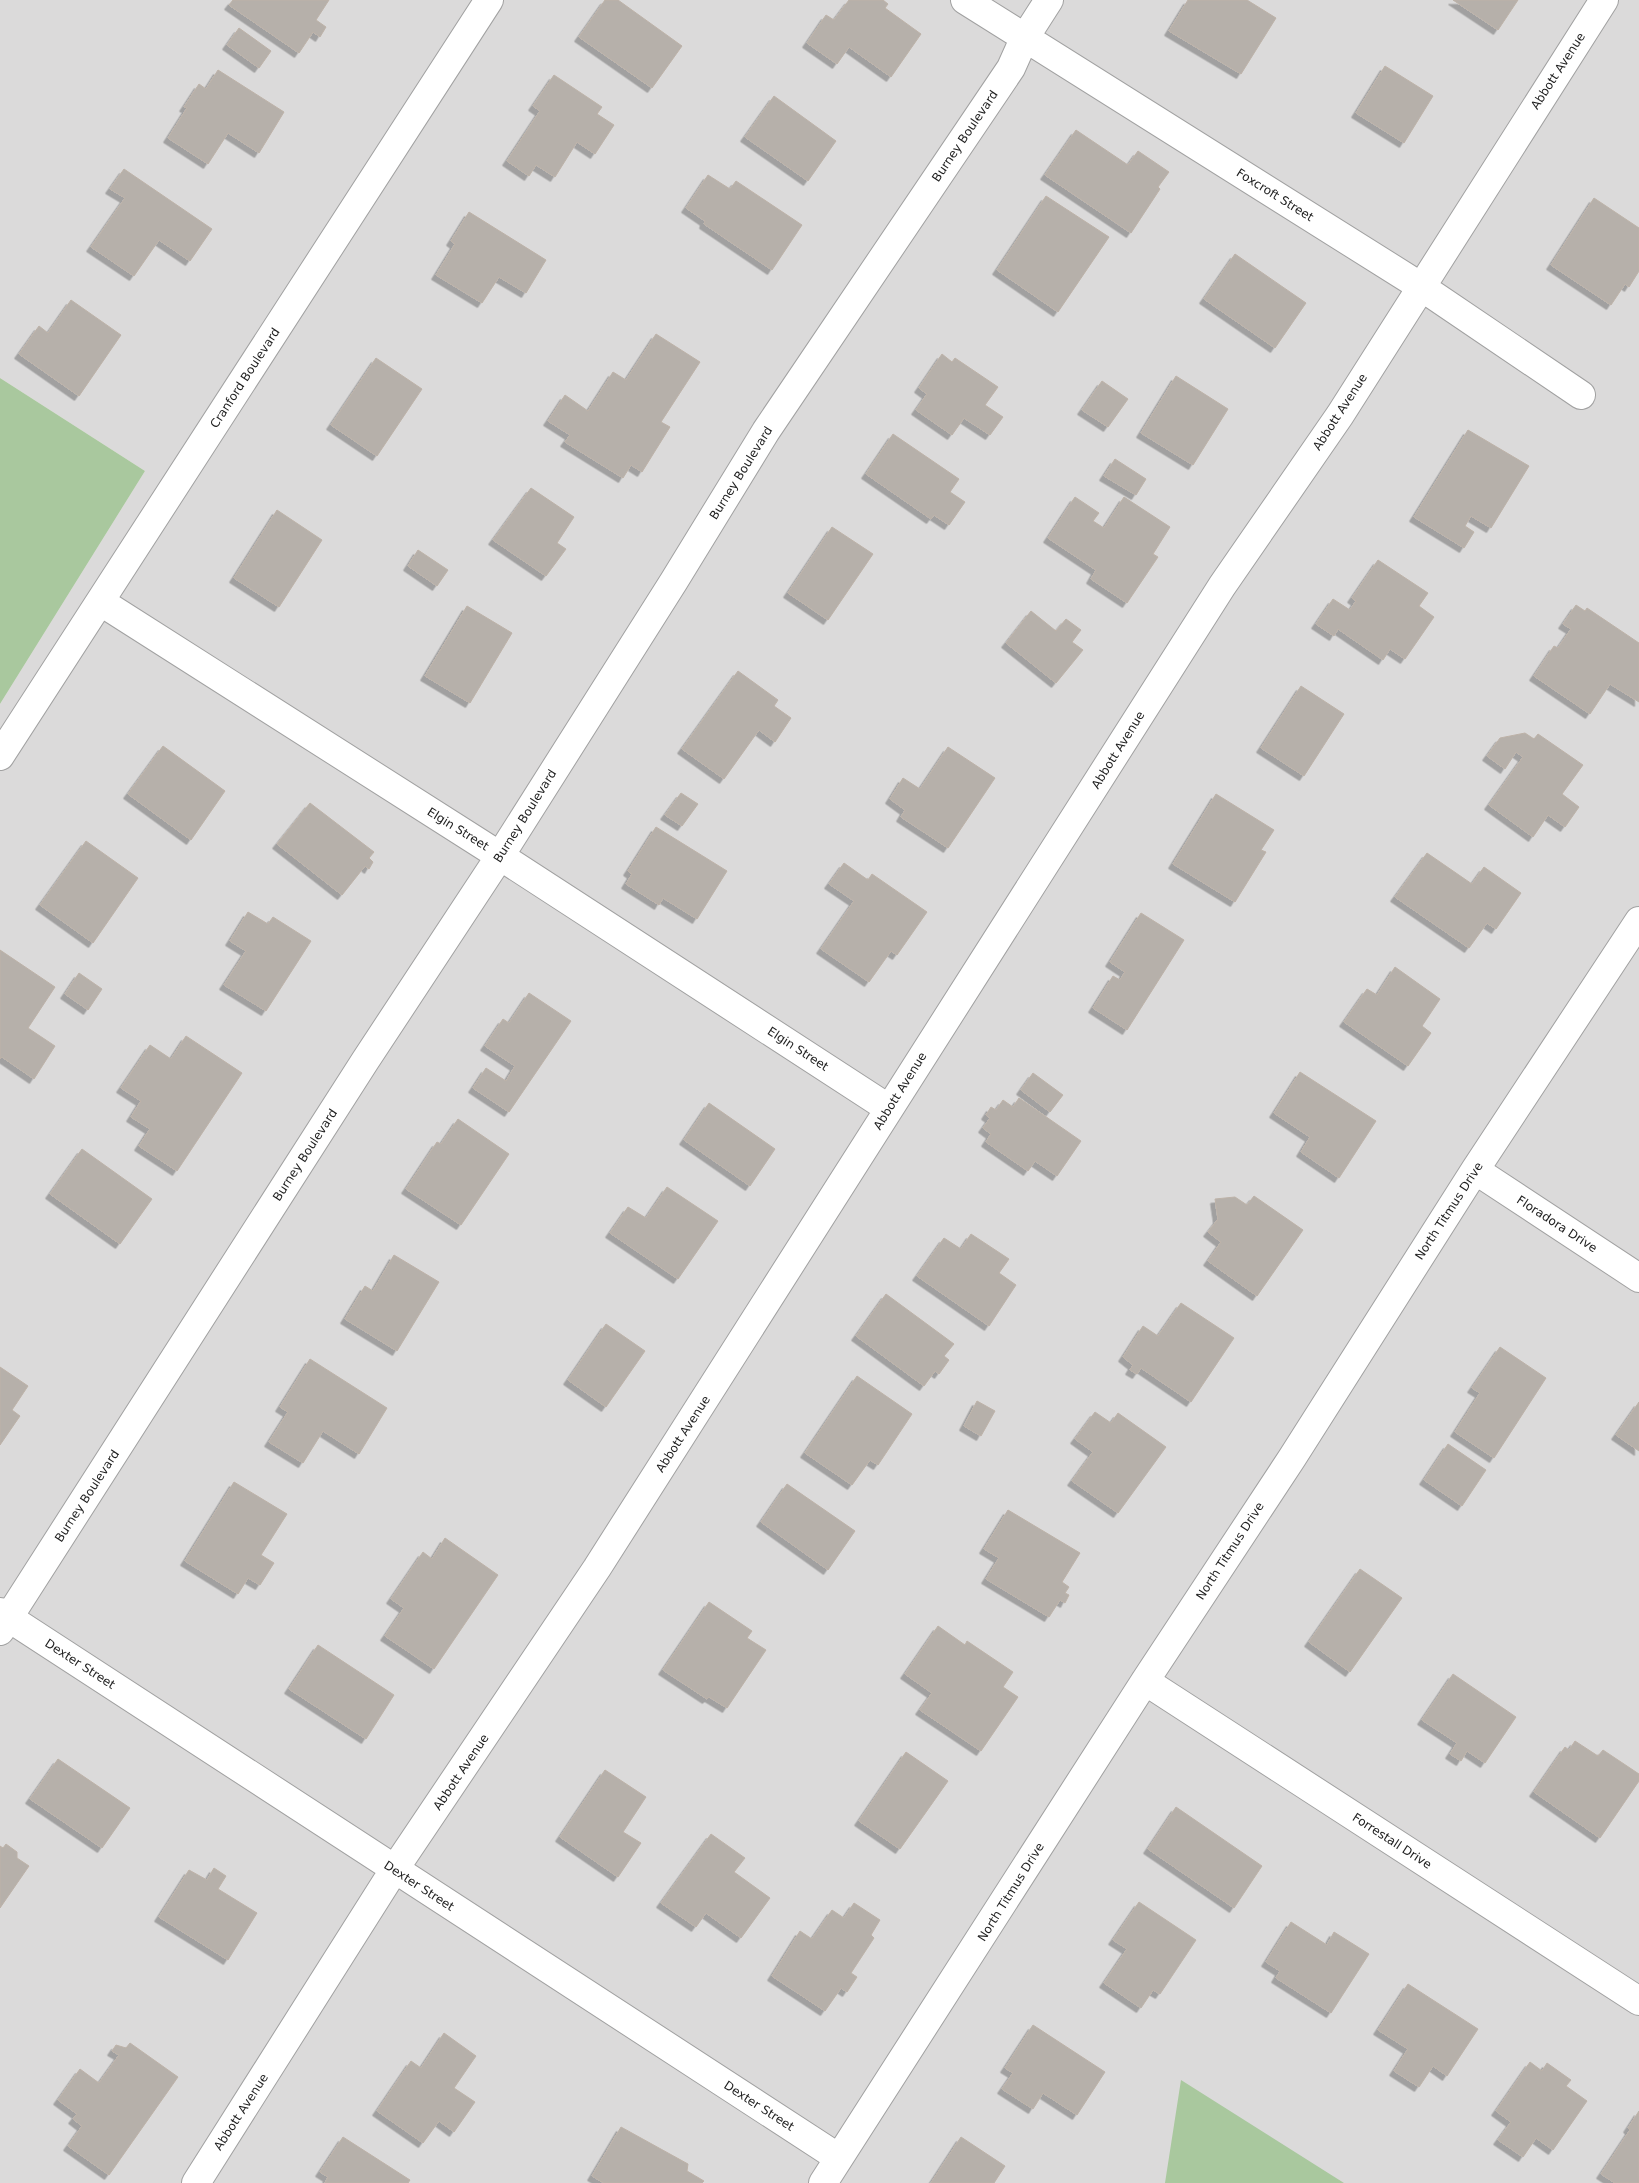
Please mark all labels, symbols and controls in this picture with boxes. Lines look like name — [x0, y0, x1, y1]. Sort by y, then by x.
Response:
street label: Abbott Avenue — [1528, 30, 1588, 112]
street label: Burney Boulevard — [929, 88, 1001, 184]
street label: Foxcroft Street — [1234, 166, 1316, 224]
street label: Cranford Boulevard — [207, 325, 283, 431]
street label: Abbott Avenue — [1310, 371, 1370, 453]
street label: Burney Boulevard — [707, 424, 775, 522]
street label: Abbott Avenue — [1089, 709, 1147, 791]
street label: Burney Boulevard — [491, 767, 559, 865]
street label: Elgin Street — [425, 805, 492, 854]
street label: Elgin Street — [765, 1024, 831, 1074]
street label: Abbott Avenue — [871, 1050, 929, 1132]
street label: Burney Boulevard — [270, 1106, 340, 1204]
street label: North Titmus Drive — [1412, 1159, 1486, 1263]
street label: Floradora Drive — [1514, 1193, 1600, 1255]
street label: Abbott Avenue — [653, 1393, 713, 1475]
street label: Burney Boulevard — [52, 1447, 122, 1545]
street label: North Titmus Drive — [1193, 1499, 1267, 1603]
street label: Dexter Street — [42, 1636, 118, 1692]
street label: Abbott Avenue — [430, 1731, 492, 1813]
street label: Forrestall Drive — [1350, 1810, 1434, 1872]
street label: North Titmus Drive — [975, 1840, 1047, 1944]
street label: Dexter Street — [381, 1858, 457, 1914]
street label: Abbott Avenue — [211, 2071, 271, 2153]
street label: Dexter Street — [721, 2078, 797, 2134]

